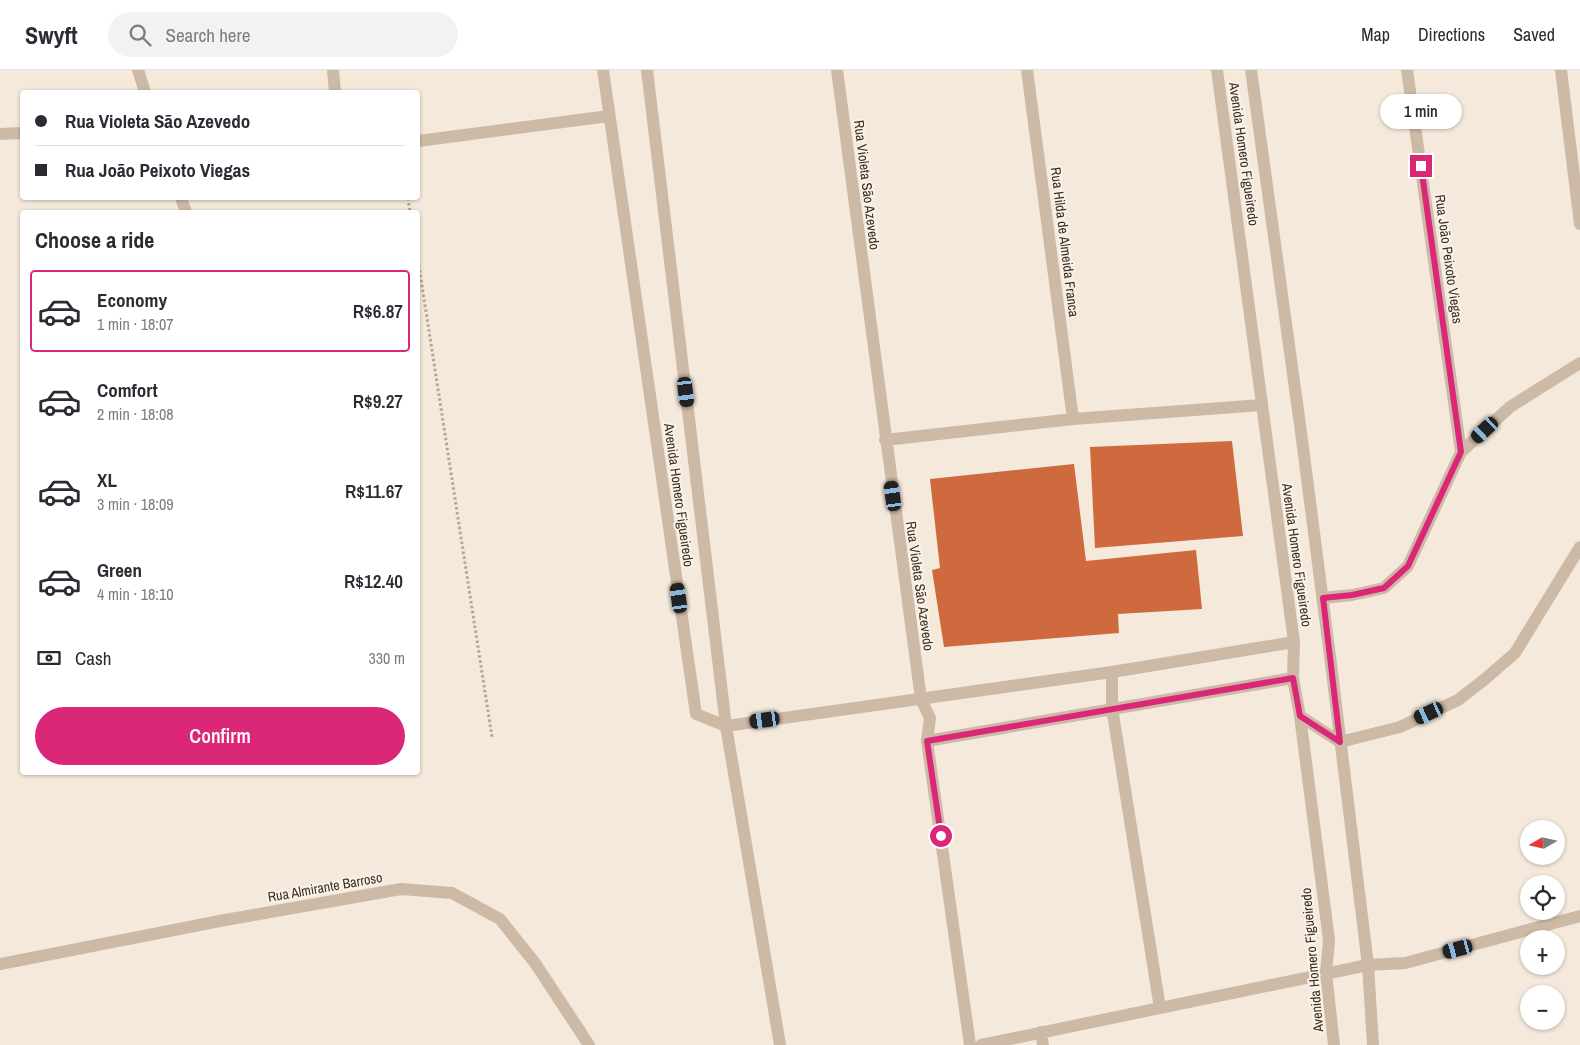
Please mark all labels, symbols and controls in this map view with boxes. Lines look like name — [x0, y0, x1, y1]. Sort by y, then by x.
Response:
search box — [108, 12, 458, 57]
text: Swyft — [25, 19, 78, 51]
icon: search — [126, 21, 154, 49]
text: Search here — [166, 22, 250, 48]
text: Map — [1361, 22, 1390, 47]
text: Directions — [1418, 22, 1485, 47]
text: Saved — [1513, 22, 1555, 47]
street label: Avenida Homero Figueiredo — [1225, 80, 1263, 227]
callout: 1 min — [1380, 93, 1462, 128]
text: 1 min — [1404, 100, 1438, 122]
text: Rua Violeta São Azevedo — [65, 108, 250, 134]
street label: Rua Violeta São Azevedo — [850, 119, 884, 251]
route end — [1410, 155, 1432, 177]
text: Rua João Peixoto Viegas — [65, 157, 250, 183]
street label: Rua Hilda de Almeida Franca — [1047, 166, 1083, 318]
street label: Rua João Peixoto Viegas — [1431, 193, 1467, 325]
text: Choose a ride — [35, 225, 154, 255]
text: Economy — [97, 287, 167, 313]
icon: car — [37, 289, 82, 334]
text: R$6.87 — [353, 298, 403, 324]
text: 1 min · 18:07 — [97, 313, 174, 335]
car — [676, 376, 695, 408]
text: Comfort — [97, 377, 158, 403]
icon: car — [37, 379, 82, 424]
text: R$9.27 — [353, 388, 403, 414]
text: 2 min · 18:08 — [97, 403, 174, 425]
car — [1468, 414, 1501, 446]
street label: Avenida Homero Figueiredo — [660, 421, 698, 568]
text: XL — [97, 467, 117, 493]
icon: car — [37, 469, 82, 514]
text: R$11.67 — [345, 478, 403, 504]
car — [883, 480, 902, 512]
street label: Avenida Homero Figueiredo — [1278, 481, 1316, 628]
text: 3 min · 18:09 — [97, 493, 174, 515]
street label: Rua Violeta São Azevedo — [902, 520, 938, 652]
text: Green — [97, 557, 142, 583]
icon: car — [37, 559, 82, 604]
text: R$12.40 — [344, 568, 403, 594]
car — [669, 582, 688, 614]
text: 4 min · 18:10 — [97, 583, 174, 605]
icon: cash — [35, 644, 63, 672]
text: Cash — [75, 645, 111, 671]
text: 330 m — [369, 647, 405, 669]
car — [1412, 700, 1445, 726]
button: Confirm — [35, 707, 405, 765]
car — [749, 710, 780, 730]
north arrow — [1520, 820, 1565, 865]
map controls — [1520, 820, 1565, 1030]
route start — [930, 825, 952, 847]
street label: Rua Almirante Barroso — [266, 868, 384, 906]
button: locate — [1520, 875, 1565, 920]
street label: Avenida Homero Figueiredo — [1297, 887, 1327, 1034]
button: + — [1520, 930, 1565, 975]
car — [1441, 938, 1474, 960]
button: − — [1520, 985, 1565, 1030]

